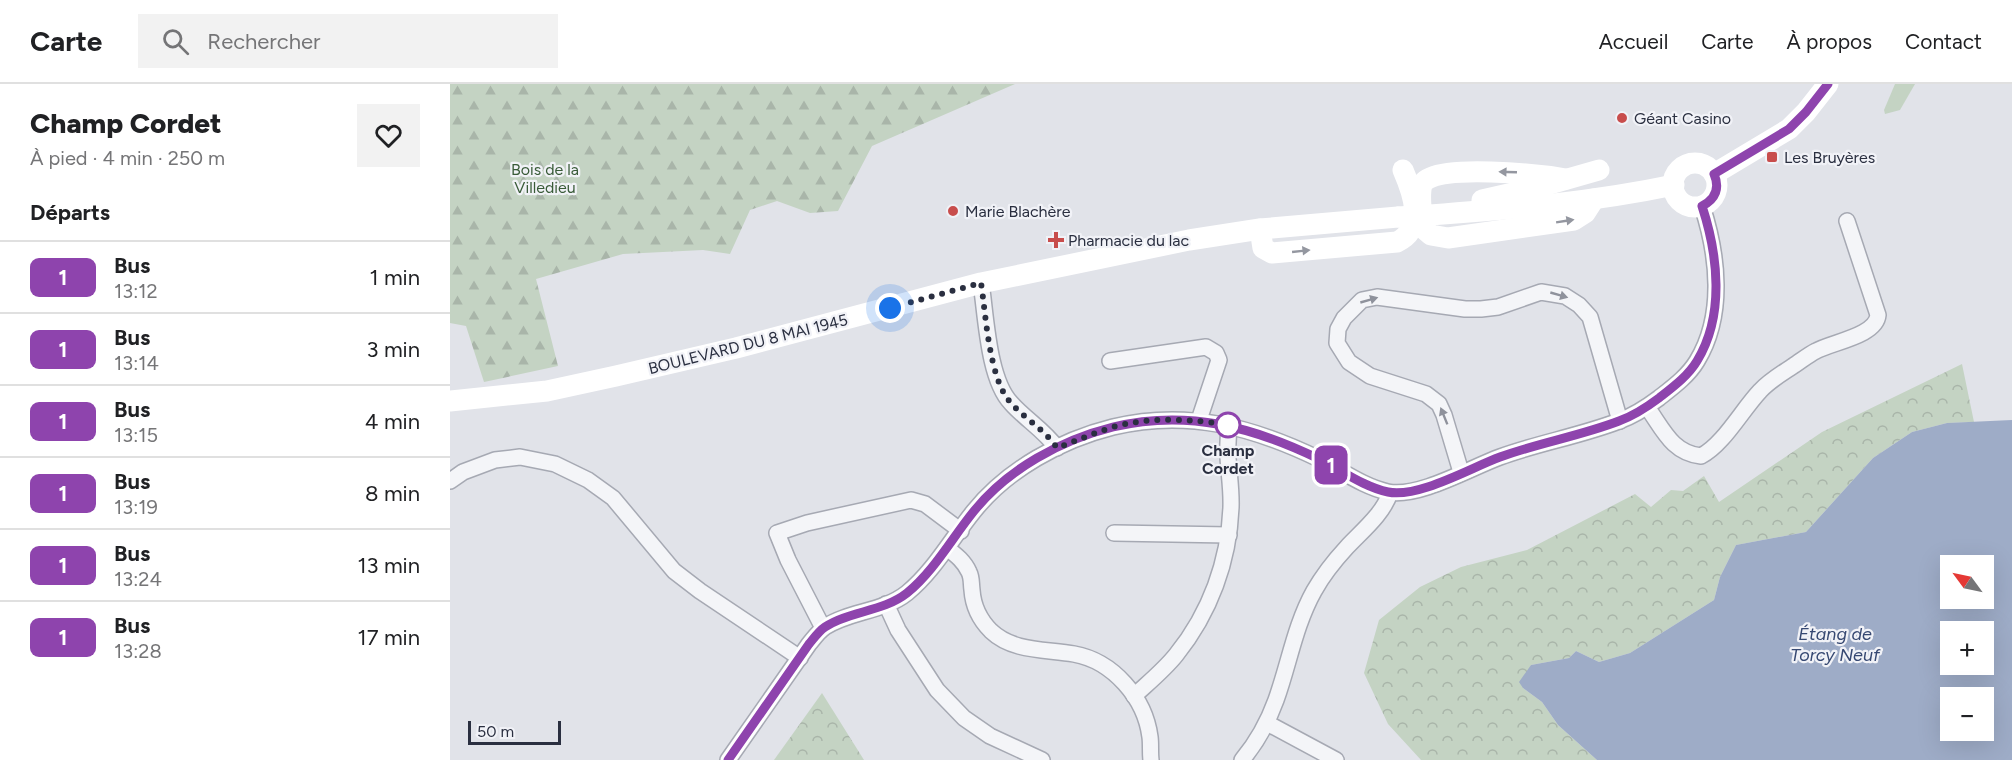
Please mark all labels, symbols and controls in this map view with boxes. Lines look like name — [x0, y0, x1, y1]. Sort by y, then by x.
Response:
search box — [138, 14, 558, 68]
text: Carte — [30, 24, 102, 58]
icon: search — [159, 25, 192, 58]
text: Rechercher — [207, 28, 320, 55]
text: Accueil — [1599, 29, 1668, 54]
text: Carte — [1701, 29, 1754, 54]
text: À propos — [1787, 29, 1872, 54]
text: Contact — [1905, 29, 1982, 54]
button: heart — [357, 104, 420, 167]
text: Champ Cordet — [30, 106, 222, 140]
place label: Géant Casino — [1634, 109, 1731, 128]
marker: Géant Casino — [1615, 111, 1629, 125]
text: À pied · 4 min · 250 m — [30, 146, 225, 170]
place label: Les Bruyères — [1784, 148, 1875, 167]
marker: Les Bruyères — [1765, 150, 1779, 164]
park label: Bois de la Villedieu — [511, 160, 579, 197]
one-way arrow — [1499, 168, 1518, 177]
text: Départs — [30, 199, 110, 226]
place label: Marie Blachère — [965, 202, 1071, 221]
marker: Marie Blachère — [946, 204, 960, 218]
one-way arrow — [1556, 216, 1575, 225]
place label: Pharmacie du lac — [1068, 231, 1190, 250]
marker: Pharmacie du lac — [1049, 233, 1063, 247]
one-way arrow — [1292, 246, 1311, 255]
text: Bus — [114, 252, 150, 279]
text: 1 min — [369, 264, 420, 291]
text: 1 — [59, 265, 67, 290]
text: 13:12 — [114, 279, 158, 303]
one-way arrow — [1550, 291, 1568, 301]
your location — [875, 293, 905, 323]
one-way arrow — [1360, 295, 1378, 304]
street label: BOULEVARD DU 8 MAI 1945 — [646, 310, 850, 378]
text: Bus — [114, 324, 150, 351]
text: 3 min — [366, 336, 420, 363]
text: 1 — [59, 337, 67, 362]
text: 13:14 — [114, 351, 159, 375]
text: Bus — [114, 396, 150, 423]
one-way arrow — [1439, 407, 1449, 425]
text: 4 min — [365, 408, 420, 435]
text: 1 — [59, 409, 67, 434]
marker: Champ Cordet — [1215, 412, 1241, 438]
text: 13:15 — [114, 423, 158, 447]
place label: Champ Cordet — [1202, 441, 1255, 478]
line badge: 1 — [1312, 446, 1350, 484]
text: 1 — [1327, 453, 1335, 478]
text: Bus — [114, 468, 150, 495]
text: 8 min — [365, 480, 420, 507]
text: 1 — [59, 481, 67, 506]
text: 13:19 — [114, 495, 158, 519]
text: Bus — [114, 540, 150, 567]
text: 13 min — [357, 552, 420, 579]
text: 1 — [59, 553, 67, 578]
north arrow — [1940, 555, 1994, 609]
map controls — [1940, 555, 1994, 741]
text: 13:24 — [114, 567, 162, 591]
text: Bus — [114, 612, 150, 639]
button: + — [1940, 621, 1994, 675]
water label: Étang de Torcy Neuf — [1790, 623, 1881, 666]
text: 17 min — [358, 624, 420, 651]
text: 1 — [59, 625, 67, 650]
text: 13:28 — [114, 639, 162, 663]
button: − — [1940, 687, 1994, 741]
scale bar — [468, 718, 561, 746]
text: 50 m — [477, 722, 514, 741]

